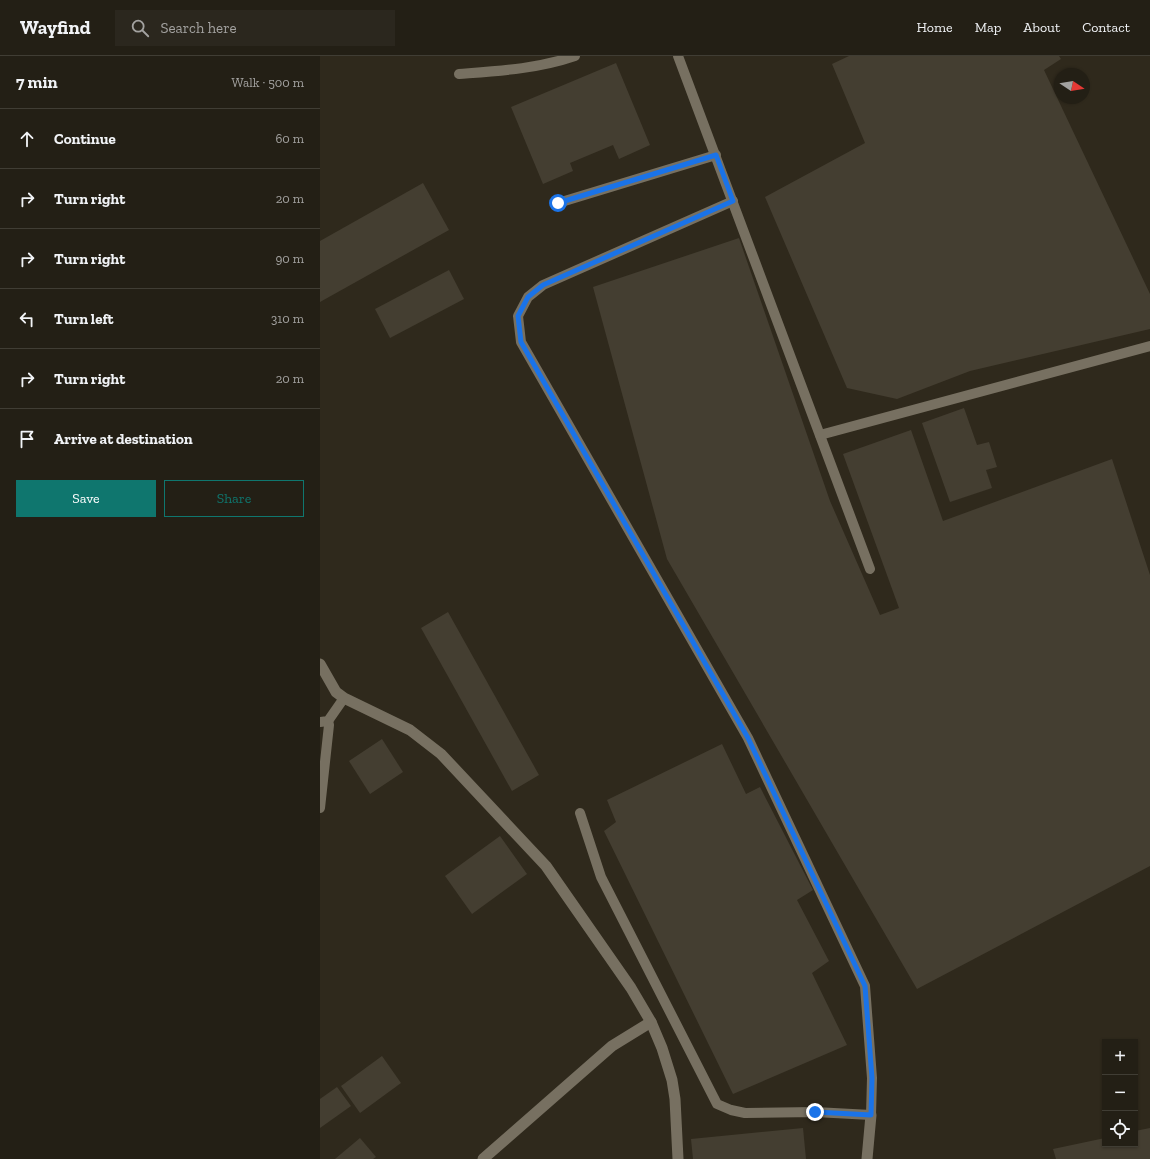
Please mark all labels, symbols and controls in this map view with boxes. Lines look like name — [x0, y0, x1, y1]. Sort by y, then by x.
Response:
search box — [115, 10, 395, 46]
text: Wayfind — [20, 16, 91, 39]
icon: search — [129, 17, 151, 39]
text: Search here — [161, 19, 237, 37]
text: Home — [917, 19, 953, 36]
text: Map — [975, 19, 1001, 36]
text: About — [1023, 19, 1060, 36]
text: Contact — [1082, 19, 1130, 36]
north arrow — [1054, 68, 1090, 104]
text: 7 min — [16, 72, 58, 92]
text: Walk · 500 m — [231, 75, 304, 90]
icon: ahead — [16, 128, 38, 150]
text: Continue — [54, 130, 116, 148]
text: 60 m — [275, 131, 304, 146]
icon: right — [16, 188, 38, 210]
text: Turn right — [54, 190, 125, 208]
text: 20 m — [276, 191, 304, 206]
route start — [549, 194, 567, 212]
icon: right — [16, 248, 38, 270]
text: Turn right — [54, 250, 125, 268]
text: 90 m — [275, 251, 304, 266]
icon: left — [16, 308, 38, 330]
text: Turn left — [54, 310, 114, 328]
text: 310 m — [271, 311, 304, 326]
icon: right — [16, 368, 38, 390]
text: Turn right — [54, 370, 125, 388]
text: 20 m — [276, 371, 304, 386]
icon: arrive — [16, 428, 38, 450]
text: Arrive at destination — [54, 430, 193, 448]
button: Save — [16, 480, 156, 517]
button: Share — [164, 480, 304, 517]
map controls — [1102, 1039, 1138, 1147]
button: + — [1102, 1039, 1138, 1075]
button: − — [1102, 1075, 1138, 1111]
route end — [806, 1103, 824, 1121]
button: locate — [1102, 1111, 1138, 1147]

